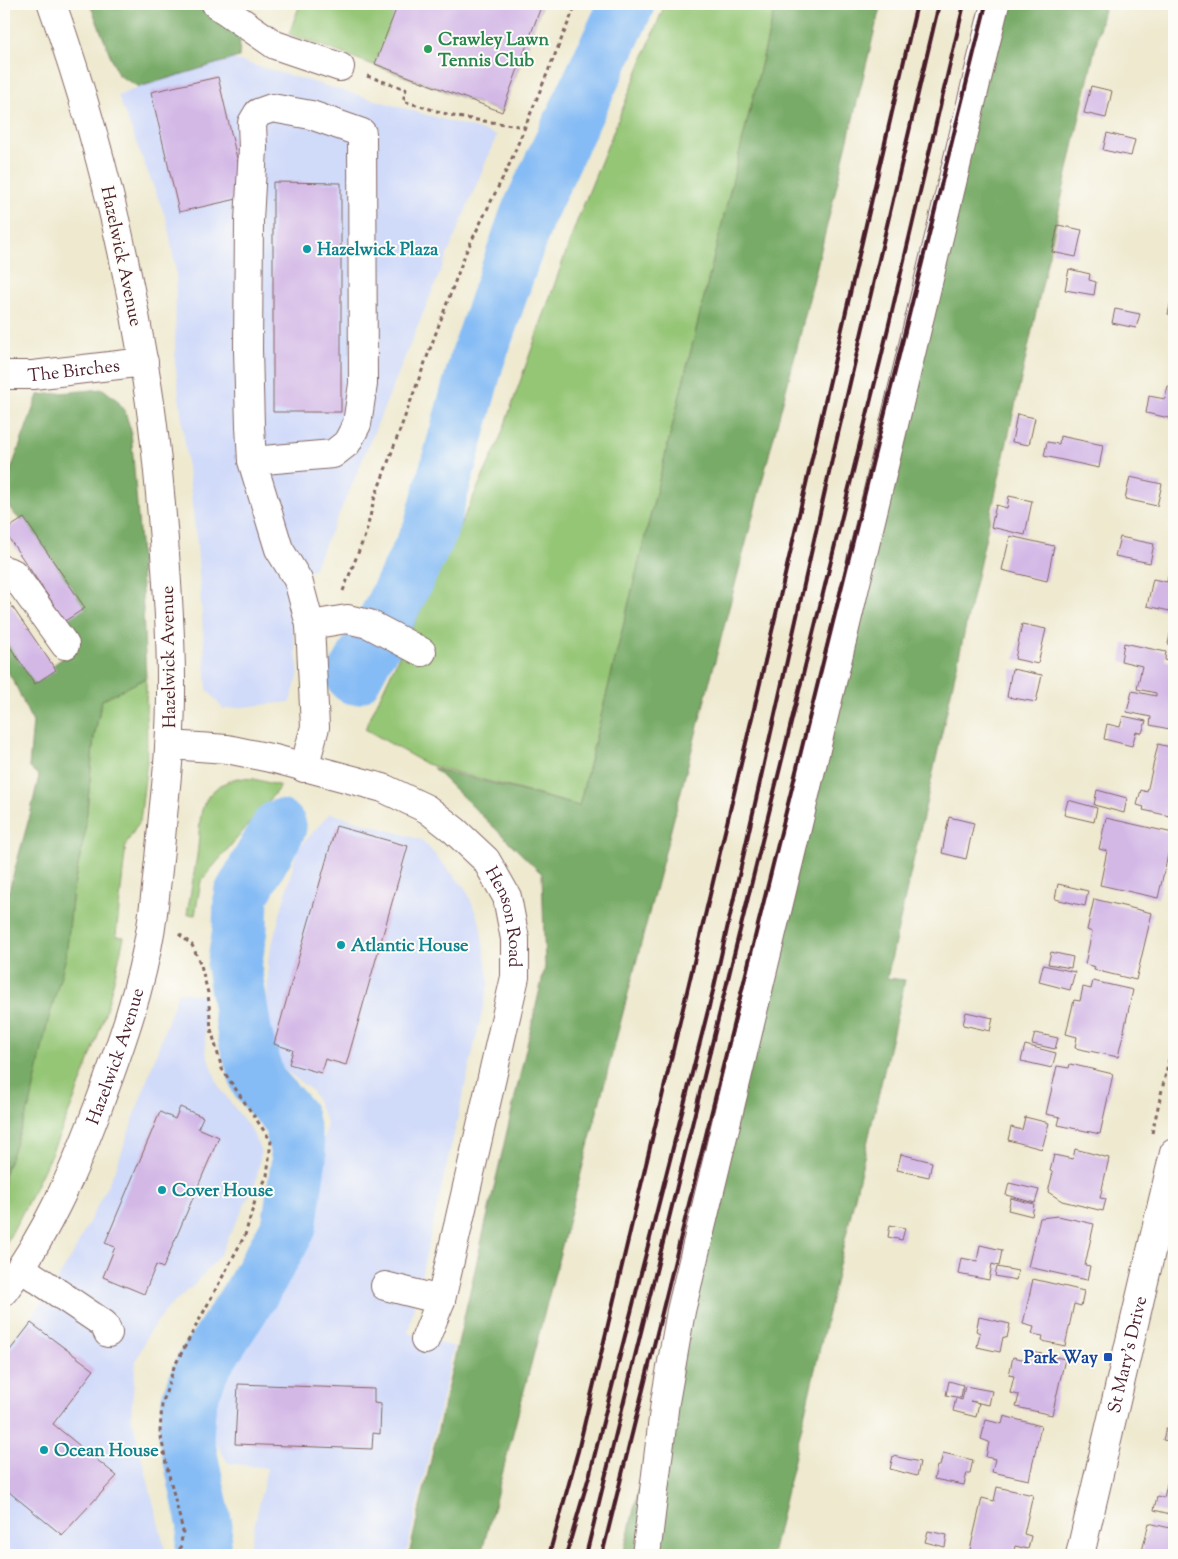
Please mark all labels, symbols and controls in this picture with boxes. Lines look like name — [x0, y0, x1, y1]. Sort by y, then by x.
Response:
place label: Crawley Lawn Tennis Club — [438, 28, 550, 75]
marker: Crawley Lawn Tennis Club — [422, 43, 434, 55]
street label: Hazelwick Avenue — [92, 184, 148, 329]
place label: Hazelwick Plaza — [317, 238, 439, 264]
marker: Hazelwick Plaza — [301, 243, 313, 255]
street label: The Birches — [27, 354, 121, 390]
street label: Hazelwick Avenue — [156, 585, 184, 729]
street label: Henson Road — [477, 862, 526, 967]
place label: Atlantic House — [351, 934, 469, 960]
marker: Atlantic House — [335, 939, 347, 951]
street label: Hazelwick Avenue — [81, 985, 152, 1129]
place label: Cover House — [172, 1179, 274, 1205]
marker: Cover House — [156, 1184, 168, 1196]
street label: St Mary's Drive — [1103, 1294, 1155, 1416]
place label: Park Way — [1024, 1346, 1098, 1372]
marker: Park Way — [1102, 1351, 1114, 1363]
place label: Ocean House — [54, 1439, 159, 1465]
marker: Ocean House — [38, 1444, 50, 1456]

